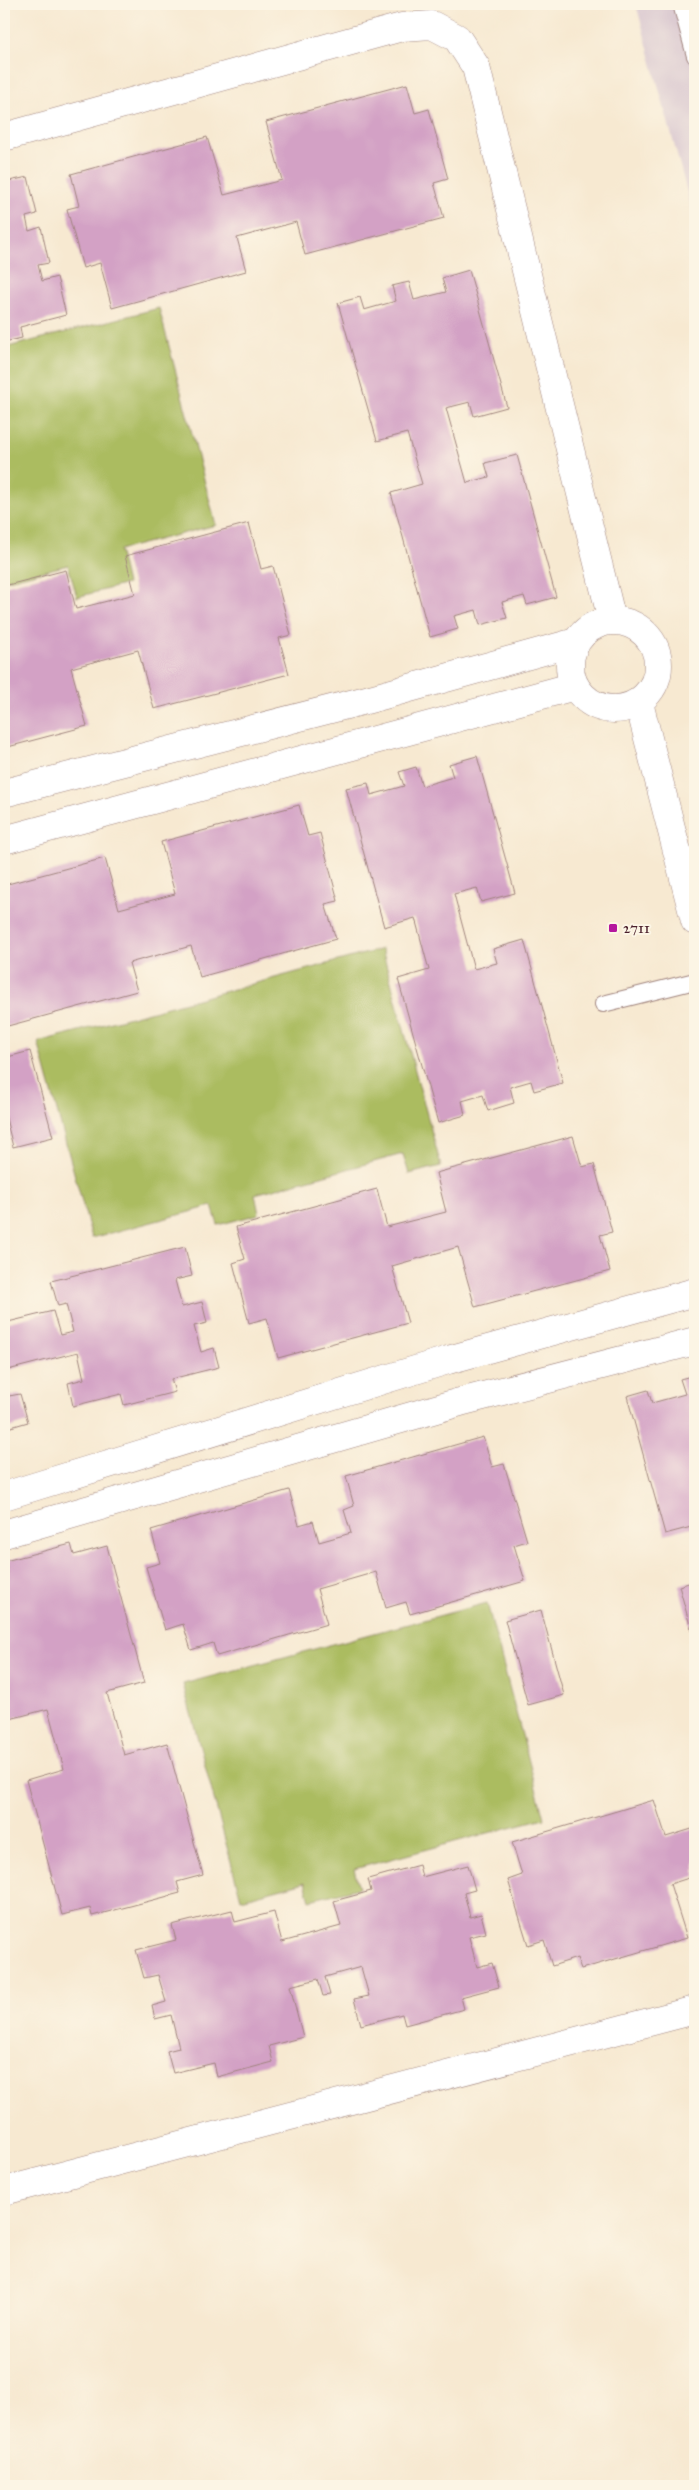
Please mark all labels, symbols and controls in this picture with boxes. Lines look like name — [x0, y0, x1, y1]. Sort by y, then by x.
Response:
place label: 2711 — [623, 919, 650, 937]
marker: 2711 — [607, 922, 619, 934]

